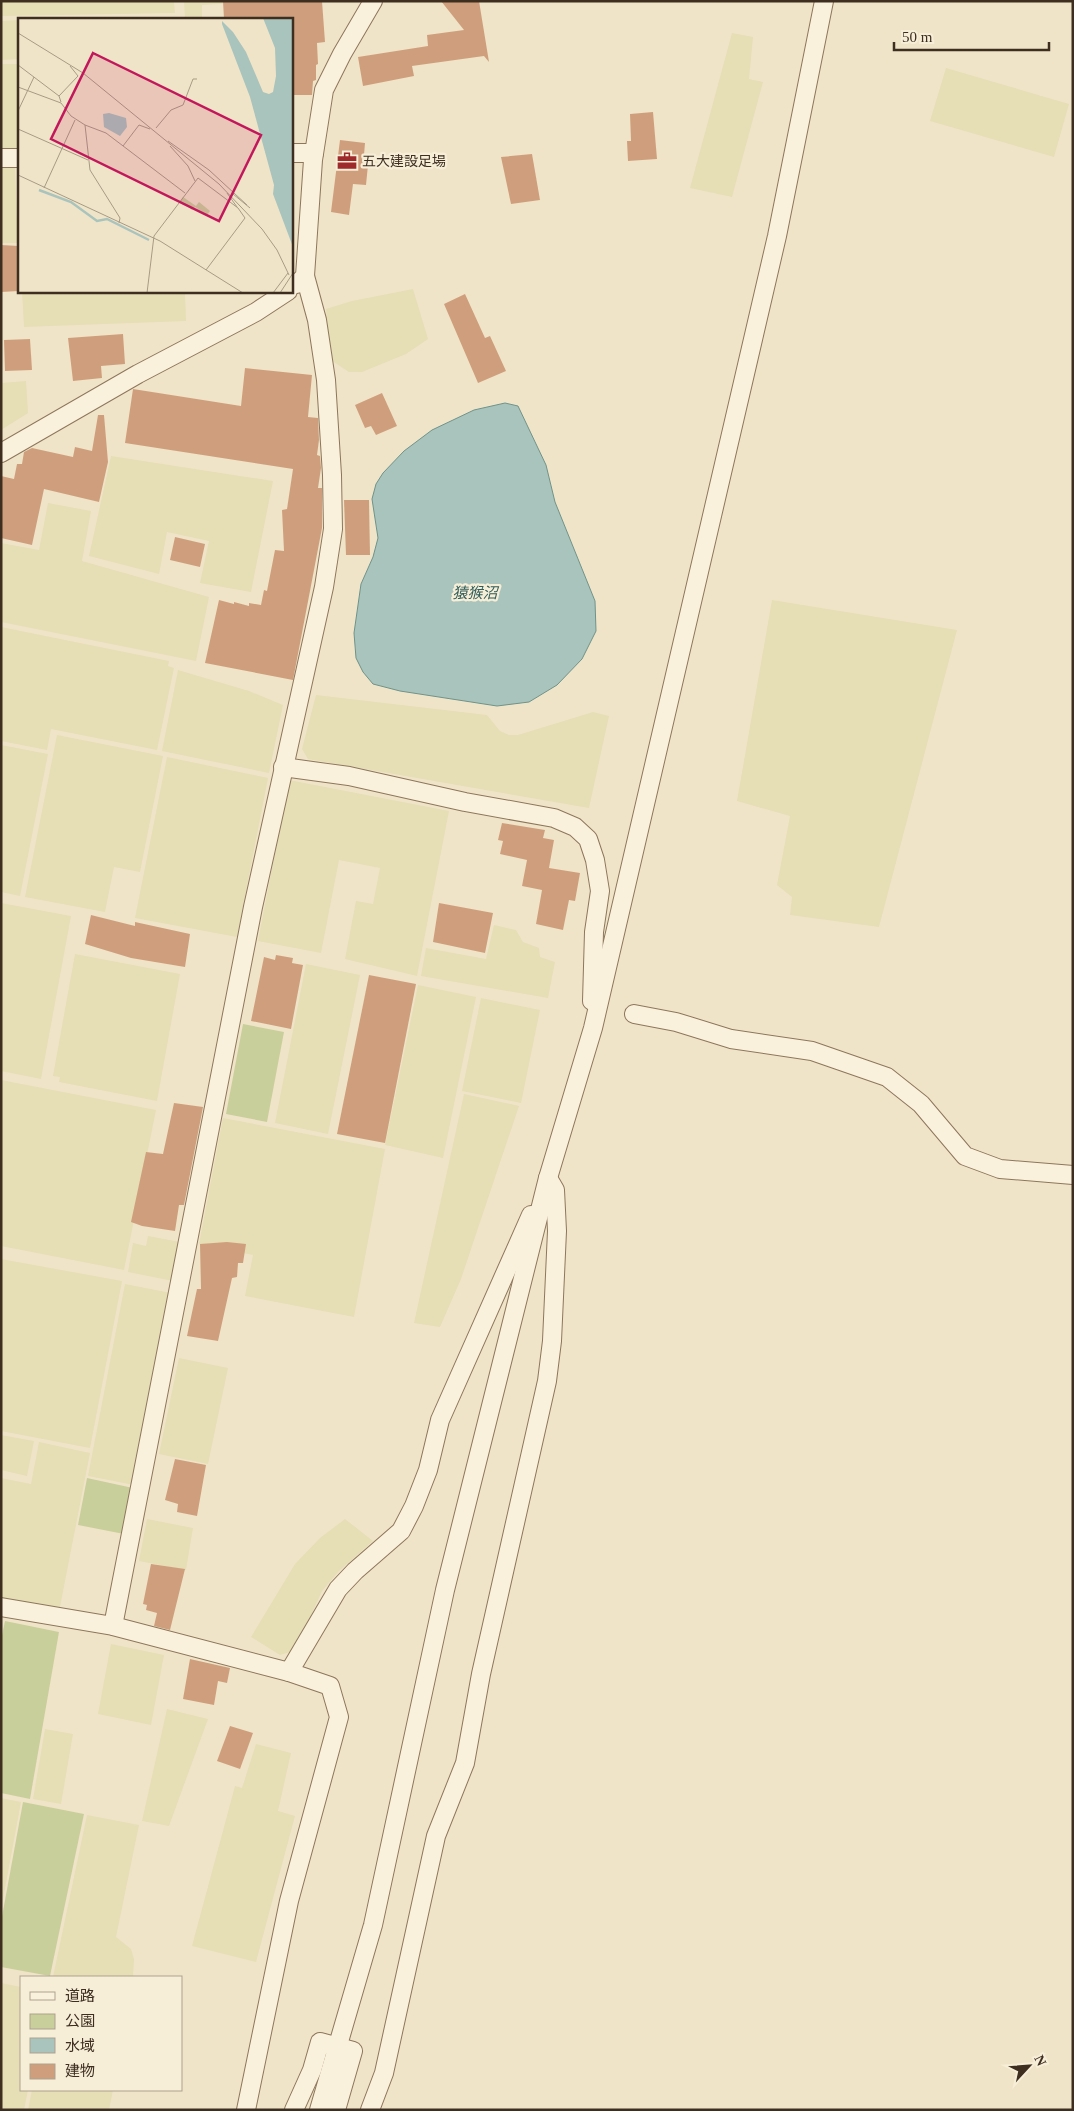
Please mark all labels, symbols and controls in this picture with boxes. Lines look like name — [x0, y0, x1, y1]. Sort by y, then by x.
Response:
inset map — [18, 18, 292, 292]
scale bar — [894, 20, 1049, 52]
text: 50 m — [902, 29, 933, 45]
office icon: 五大建設足場 — [336, 150, 358, 172]
place label: 五大建設足場 — [362, 154, 446, 169]
water label: 猿猴沼 — [452, 585, 499, 601]
legend — [20, 1976, 182, 2091]
text: 道路 — [65, 1988, 95, 2004]
text: 公園 — [65, 2013, 95, 2029]
text: 水域 — [65, 2038, 95, 2054]
north arrow — [1004, 2041, 1054, 2091]
text: N — [1031, 2053, 1049, 2068]
text: 建物 — [65, 2063, 95, 2079]

